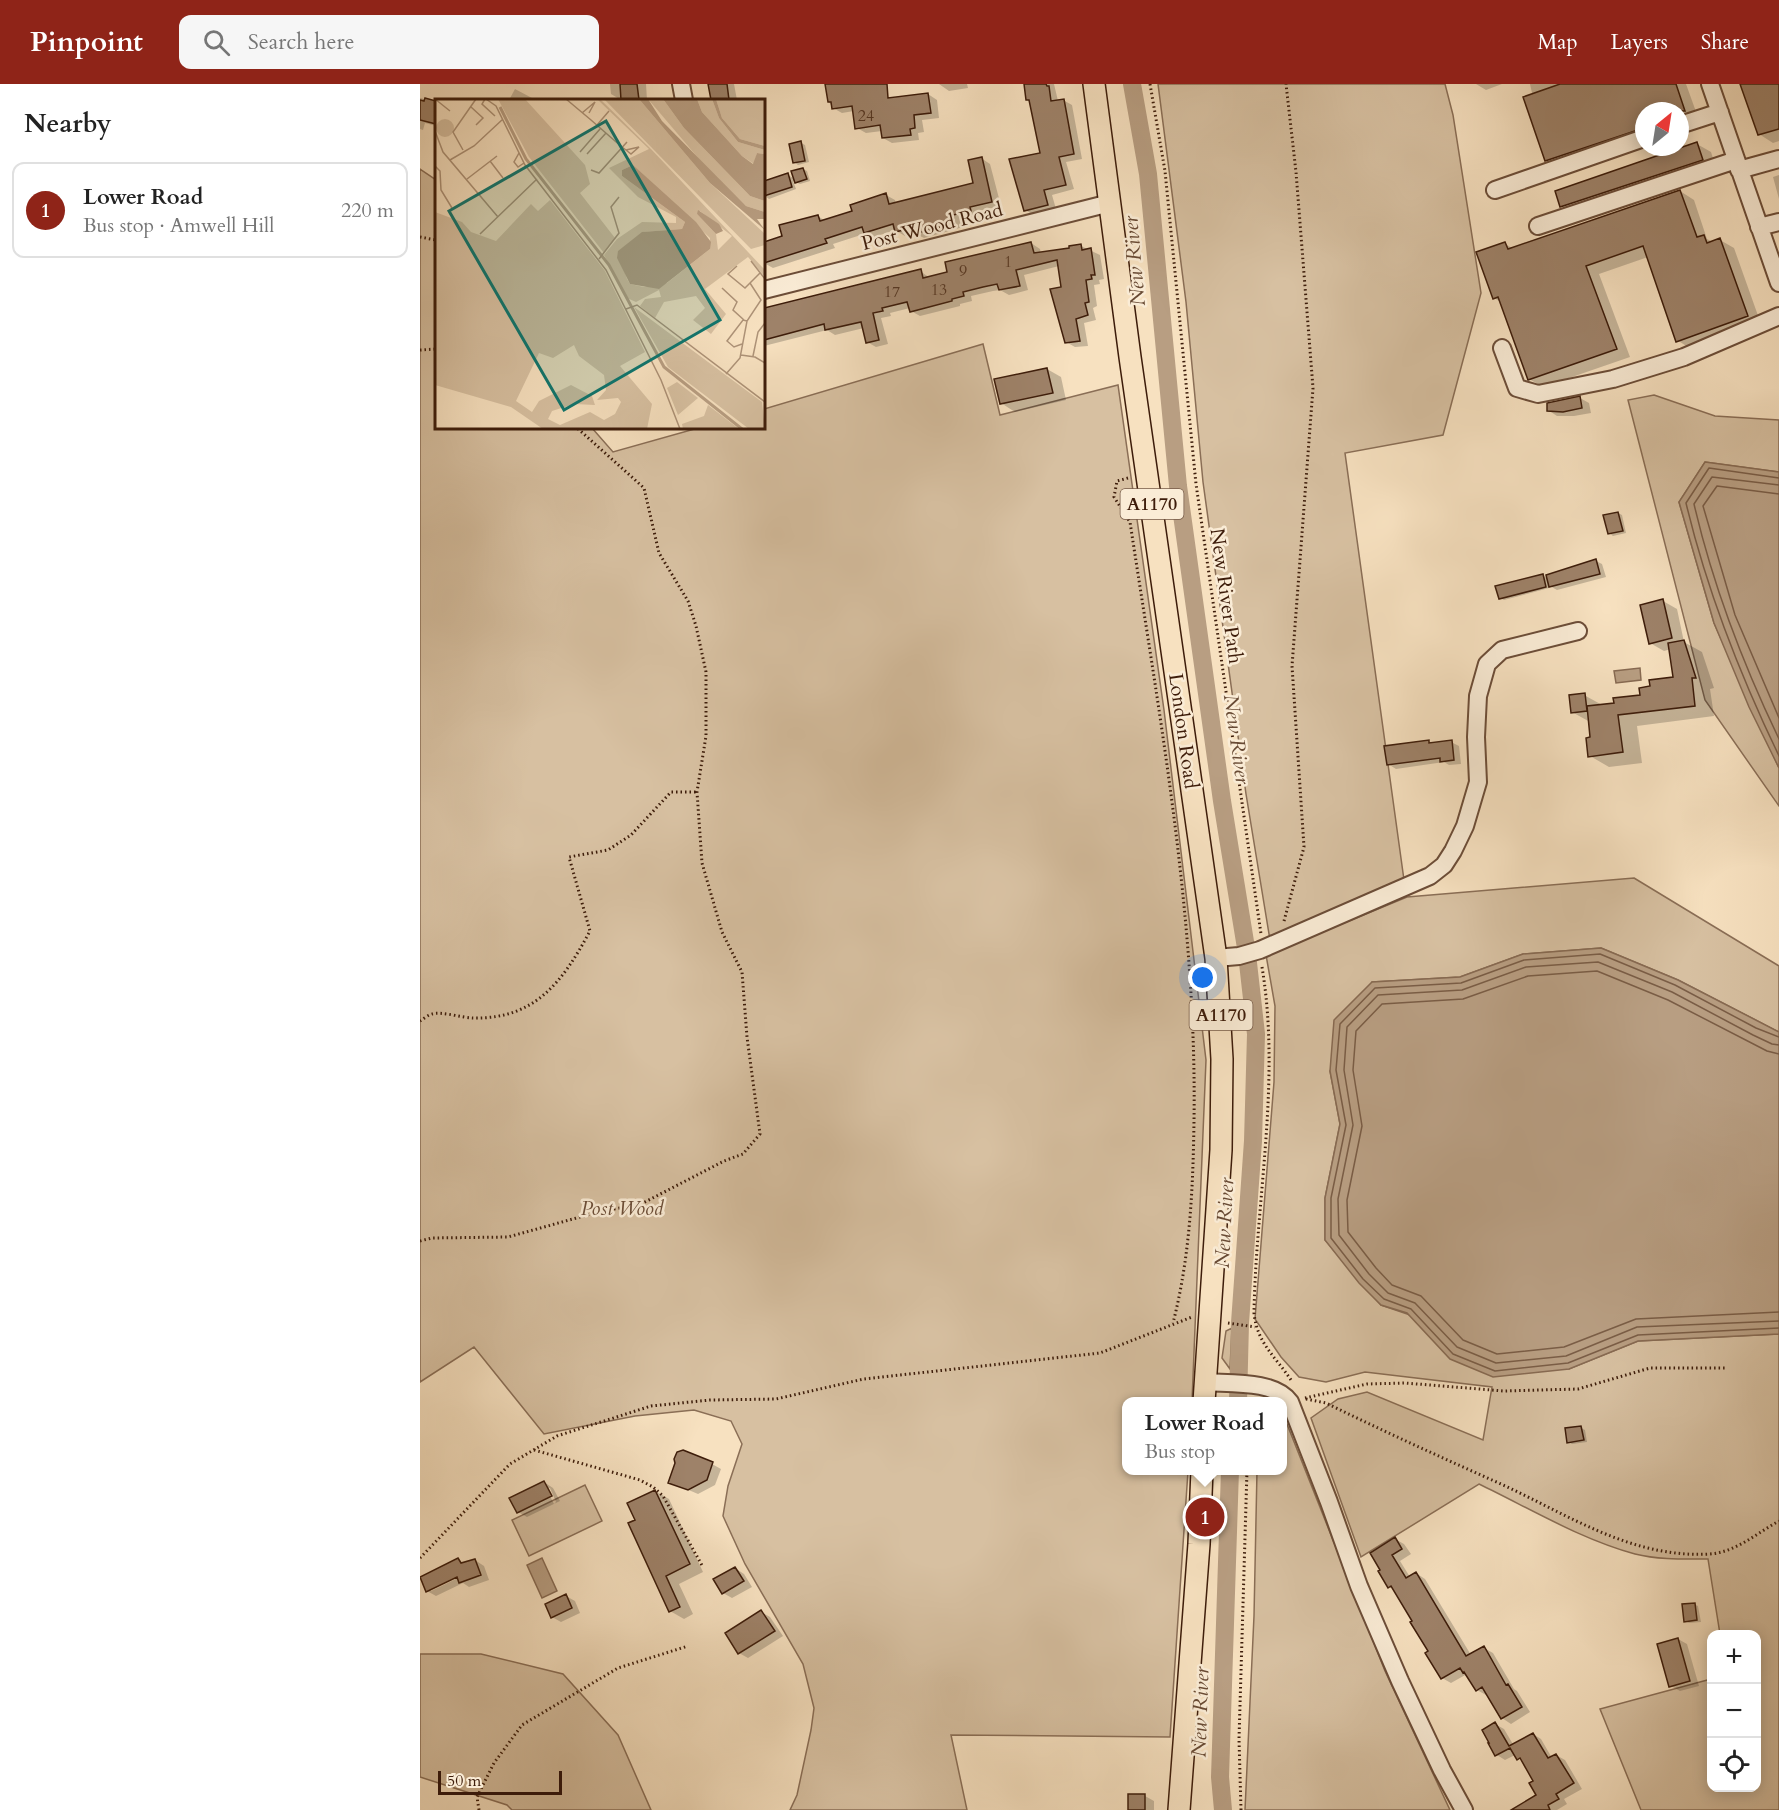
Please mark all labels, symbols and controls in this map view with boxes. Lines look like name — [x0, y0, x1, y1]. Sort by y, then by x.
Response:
search box — [179, 15, 599, 69]
text: Pinpoint — [30, 23, 143, 61]
icon: search — [200, 26, 233, 59]
text: Search here — [248, 27, 354, 57]
text: Map — [1538, 28, 1578, 57]
text: Layers — [1611, 28, 1668, 57]
text: Share — [1701, 28, 1749, 57]
inset map — [435, 99, 765, 429]
north arrow — [1635, 102, 1689, 156]
house number: 24 — [858, 105, 874, 127]
text: Nearby — [24, 106, 112, 141]
text: Lower Road — [83, 182, 203, 212]
street label: Post Wood Road — [859, 196, 1006, 257]
text: 1 — [40, 197, 51, 224]
text: 220 m — [341, 197, 394, 224]
text: Bus stop · Amwell Hill — [83, 212, 274, 239]
water label: New River — [1116, 214, 1153, 307]
house number: 1 — [1004, 251, 1012, 273]
house number: 9 — [959, 260, 967, 282]
house number: 13 — [931, 279, 947, 301]
house number: 17 — [884, 281, 900, 303]
road number: A1170 — [1120, 489, 1184, 519]
street label: New River Path — [1204, 527, 1249, 666]
street label: London Road — [1162, 672, 1205, 791]
water label: New River — [1216, 692, 1257, 787]
your location — [1188, 963, 1217, 992]
road number: A1170 — [1190, 1000, 1252, 1030]
water label: New River — [1208, 1176, 1241, 1269]
park label: Post Wood — [581, 1195, 665, 1222]
popup — [1122, 1397, 1287, 1475]
text: Lower Road — [1144, 1408, 1265, 1438]
text: Bus stop — [1144, 1438, 1216, 1465]
pin: 1 — [1186, 1494, 1224, 1540]
map controls — [1707, 1630, 1761, 1792]
button: + — [1707, 1630, 1761, 1684]
water label: New River — [1184, 1665, 1217, 1758]
button: − — [1707, 1684, 1761, 1738]
button: locate — [1707, 1738, 1761, 1792]
scale bar — [438, 1768, 562, 1796]
text: 50 m — [447, 1770, 481, 1792]

